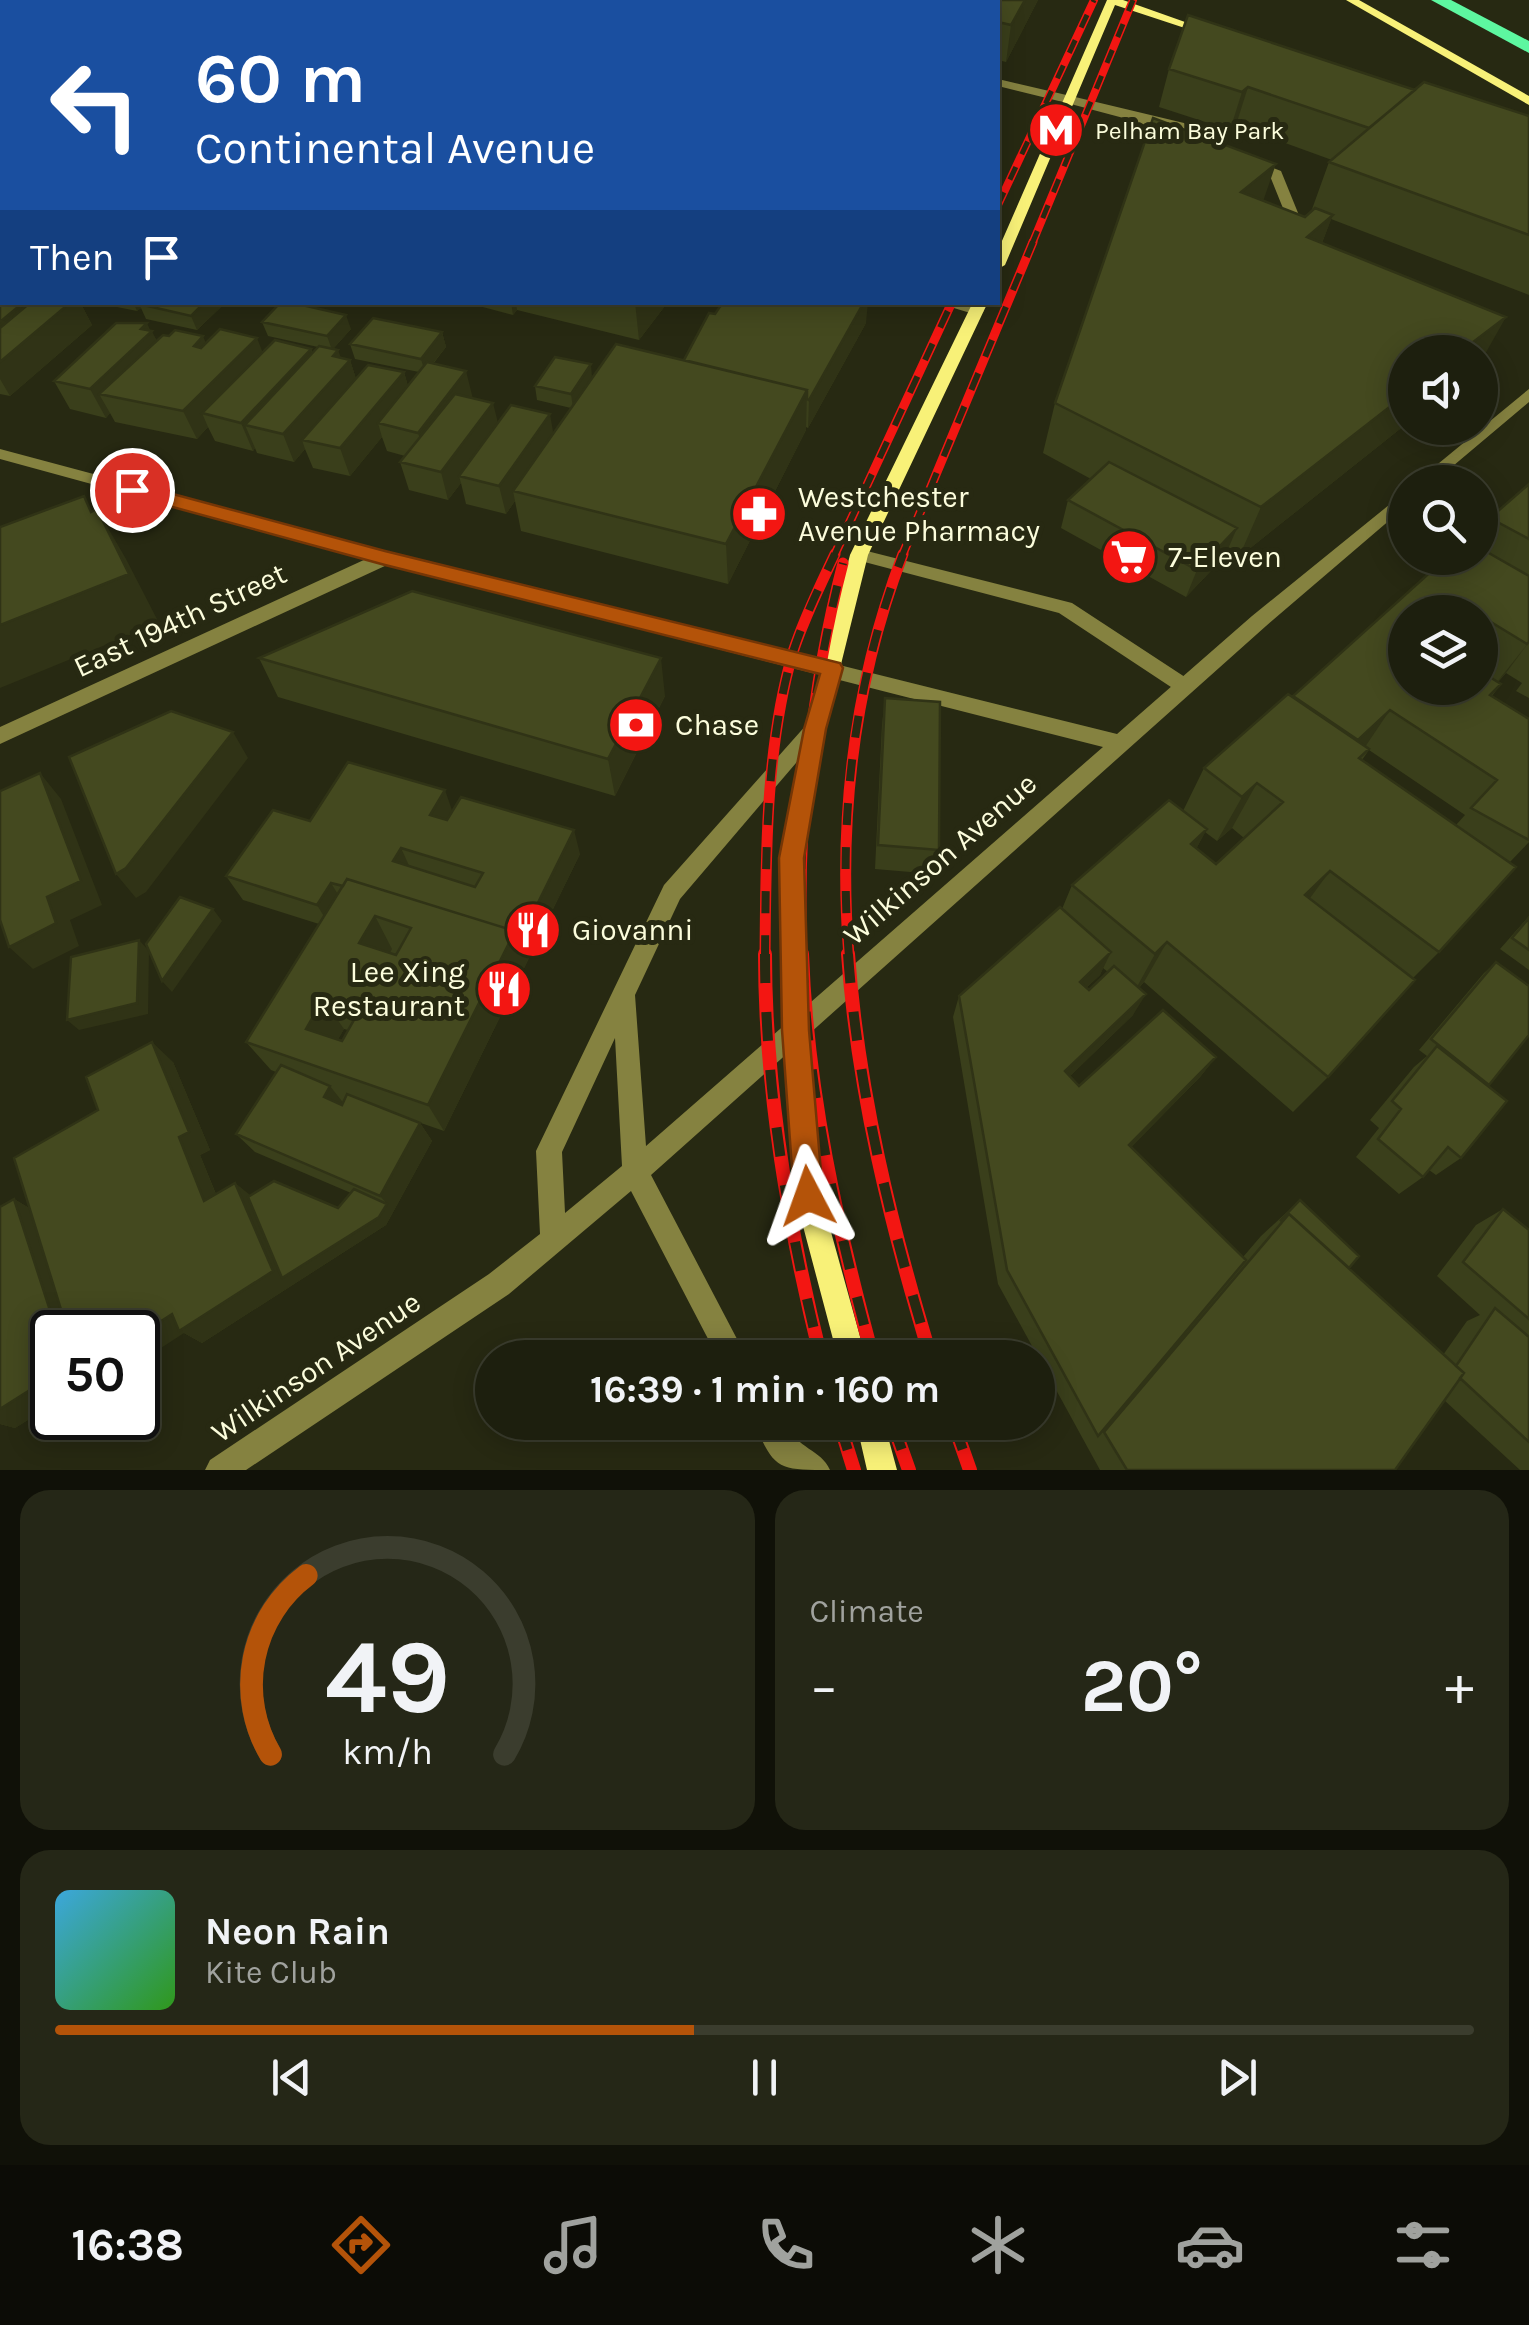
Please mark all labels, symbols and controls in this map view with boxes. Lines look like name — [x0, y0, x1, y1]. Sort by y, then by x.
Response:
text: 60 m — [195, 38, 366, 120]
icon: left — [30, 40, 160, 170]
metro station icon: Pelham Bay Park — [1026, 100, 1086, 160]
place label: Pelham Bay Park — [1095, 116, 1284, 145]
text: Continental Avenue — [195, 122, 595, 174]
icon: arrive — [134, 230, 189, 285]
text: Then — [30, 235, 114, 280]
map controls — [1388, 335, 1498, 705]
button: sound — [1388, 335, 1498, 445]
pin — [90, 448, 175, 533]
icon: arrive — [105, 463, 160, 518]
button: search — [1388, 465, 1498, 575]
place label: Westchester Avenue Pharmacy — [798, 479, 1040, 549]
pharmacy icon: Westchester Avenue Pharmacy — [729, 484, 789, 544]
supermarket icon: 7-Eleven — [1099, 527, 1159, 587]
place label: 7-Eleven — [1168, 539, 1282, 575]
street label: East 194th Street — [68, 555, 292, 685]
button: layers — [1388, 595, 1498, 705]
bank icon: Chase — [606, 695, 666, 755]
place label: Chase — [675, 707, 759, 743]
street label: Wilkinson Avenue — [836, 765, 1044, 953]
restaurant icon: Giovanni — [503, 900, 563, 960]
place label: Giovanni — [572, 912, 693, 948]
place label: Lee Xing Restaurant — [313, 954, 465, 1024]
restaurant icon: Lee Xing Restaurant — [474, 959, 534, 1019]
position arrow — [756, 1144, 860, 1248]
street label: Wilkinson Avenue — [205, 1284, 427, 1450]
speed limit sign: 50 — [30, 1310, 160, 1440]
text: 16:39 · 1 min · 160 m — [590, 1367, 940, 1412]
text: Climate — [810, 1593, 924, 1630]
text: 49 — [325, 1617, 450, 1738]
text: 20° — [1081, 1642, 1203, 1730]
text: − — [810, 1654, 838, 1718]
text: + — [1445, 1654, 1474, 1718]
text: km/h — [342, 1731, 433, 1773]
text: Neon Rain — [205, 1909, 390, 1954]
text: Kite Club — [205, 1954, 337, 1991]
icon: previous — [264, 2050, 319, 2105]
icon: pause — [737, 2050, 792, 2105]
icon: next — [1210, 2050, 1265, 2105]
icon: directions — [326, 2210, 396, 2280]
icon: music — [538, 2210, 608, 2280]
icon: phone — [751, 2210, 821, 2280]
icon: climate — [963, 2210, 1033, 2280]
icon: car — [1175, 2210, 1245, 2280]
icon: filters — [1388, 2210, 1458, 2280]
text: 16:38 — [71, 2219, 184, 2271]

